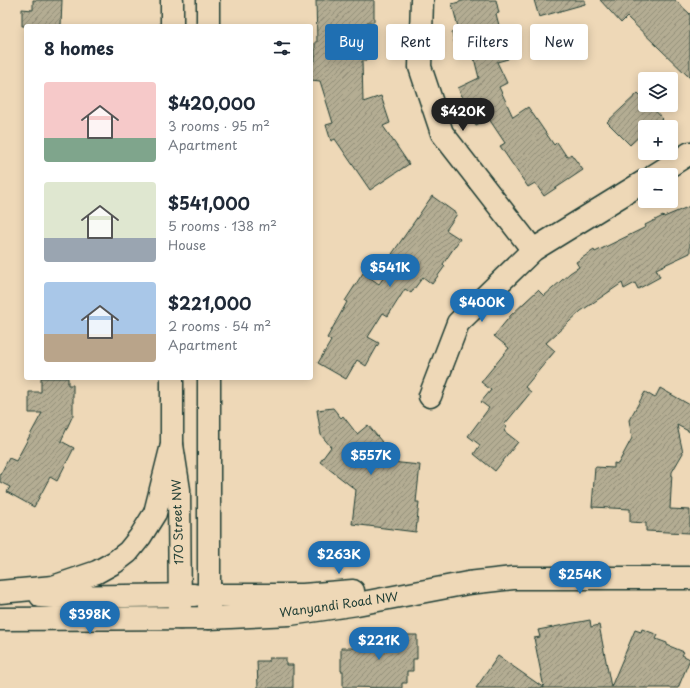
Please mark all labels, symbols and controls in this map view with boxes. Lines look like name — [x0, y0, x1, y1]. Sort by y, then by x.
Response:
chip: Buy — [325, 24, 378, 60]
chip: Rent — [386, 24, 445, 60]
chip: Filters — [453, 24, 522, 60]
chip: New — [530, 24, 588, 60]
text: 8 homes — [44, 35, 114, 61]
icon: filters — [271, 37, 293, 59]
map controls — [638, 72, 678, 208]
button: layers — [638, 72, 678, 112]
text: $420,000 — [168, 90, 255, 116]
icon: home — [76, 98, 124, 146]
pin: $420K — [435, 98, 491, 132]
text: $420K — [440, 101, 486, 120]
text: 3 rooms · 95 m² — [168, 116, 270, 135]
button: + — [638, 120, 678, 160]
text: Apartment — [168, 135, 237, 154]
button: − — [638, 168, 678, 208]
text: $541,000 — [168, 190, 250, 216]
icon: home — [76, 198, 124, 246]
text: 5 rooms · 138 m² — [168, 216, 277, 235]
text: House — [168, 235, 206, 254]
pin: $541K — [362, 254, 418, 288]
text: $541K — [370, 257, 410, 276]
pin: $400K — [454, 289, 510, 323]
text: $221,000 — [168, 290, 252, 316]
text: $400K — [459, 292, 505, 311]
icon: home — [76, 298, 124, 346]
text: 2 rooms · 54 m² — [168, 316, 271, 335]
text: Apartment — [168, 335, 237, 354]
pin: $557K — [343, 442, 399, 476]
text: $557K — [350, 445, 392, 464]
street label: 170 Street NW — [166, 478, 187, 565]
pin: $263K — [311, 541, 367, 575]
text: $263K — [317, 544, 361, 563]
pin: $254K — [552, 561, 608, 595]
text: $254K — [558, 564, 602, 583]
street label: Wanyandi Road NW — [278, 587, 399, 621]
pin: $398K — [62, 601, 118, 635]
text: $398K — [69, 604, 111, 623]
pin: $221K — [351, 627, 407, 661]
text: $221K — [358, 630, 400, 649]

